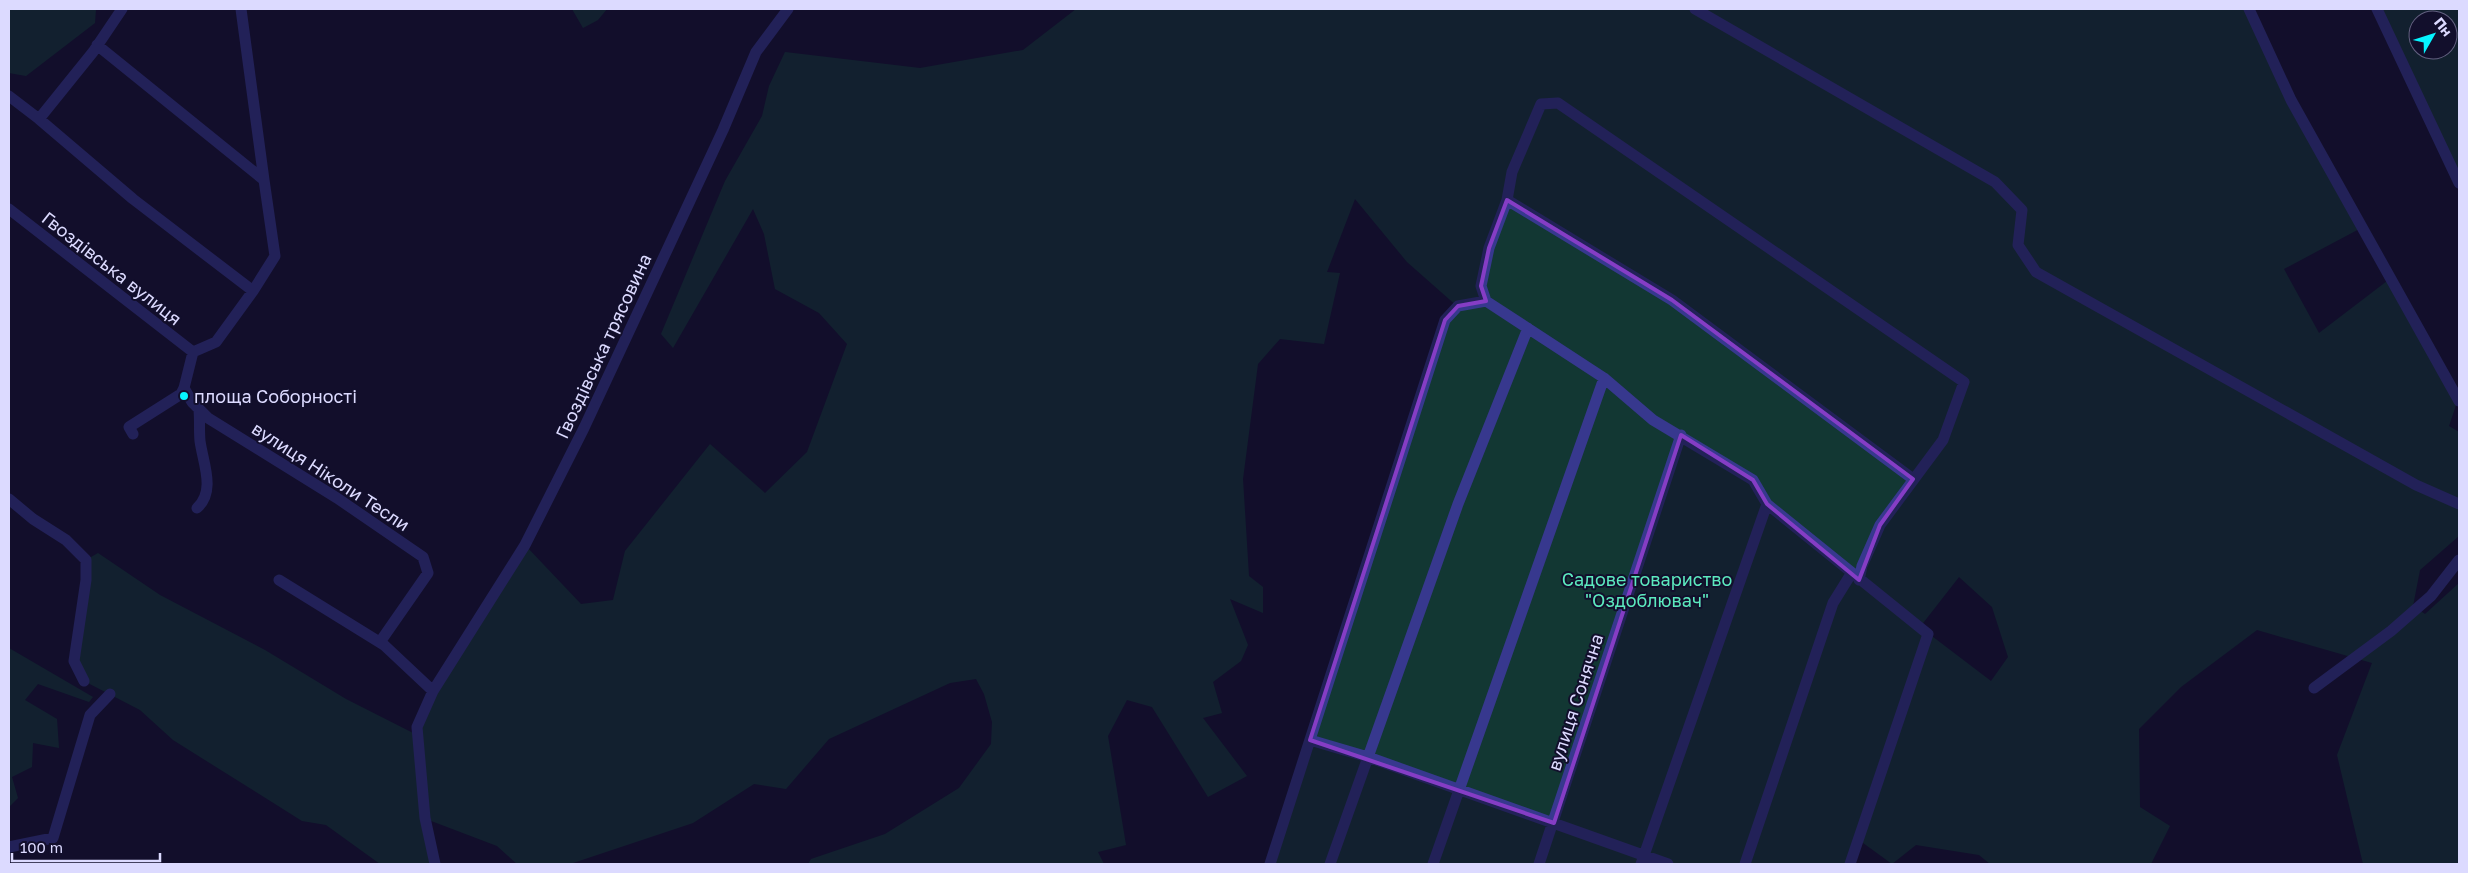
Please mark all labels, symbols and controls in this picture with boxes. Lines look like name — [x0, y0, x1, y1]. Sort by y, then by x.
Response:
north arrow — [2408, 10, 2458, 60]
text: Пн — [2431, 14, 2456, 39]
street label: Гвоздівська вулиця — [38, 207, 186, 329]
street label: Гвоздівська трясовина — [550, 250, 656, 442]
place label: площа Соборності — [194, 385, 357, 407]
marker: площа Соборності — [178, 390, 190, 402]
street label: вулиця Ніколи Тесли — [248, 417, 414, 535]
park label: Садове товариство "Оздоблювач" — [1562, 568, 1732, 611]
street label: вулиця Сонячна — [1543, 631, 1607, 773]
scale bar — [12, 830, 160, 862]
text: 100 m — [20, 838, 63, 856]

